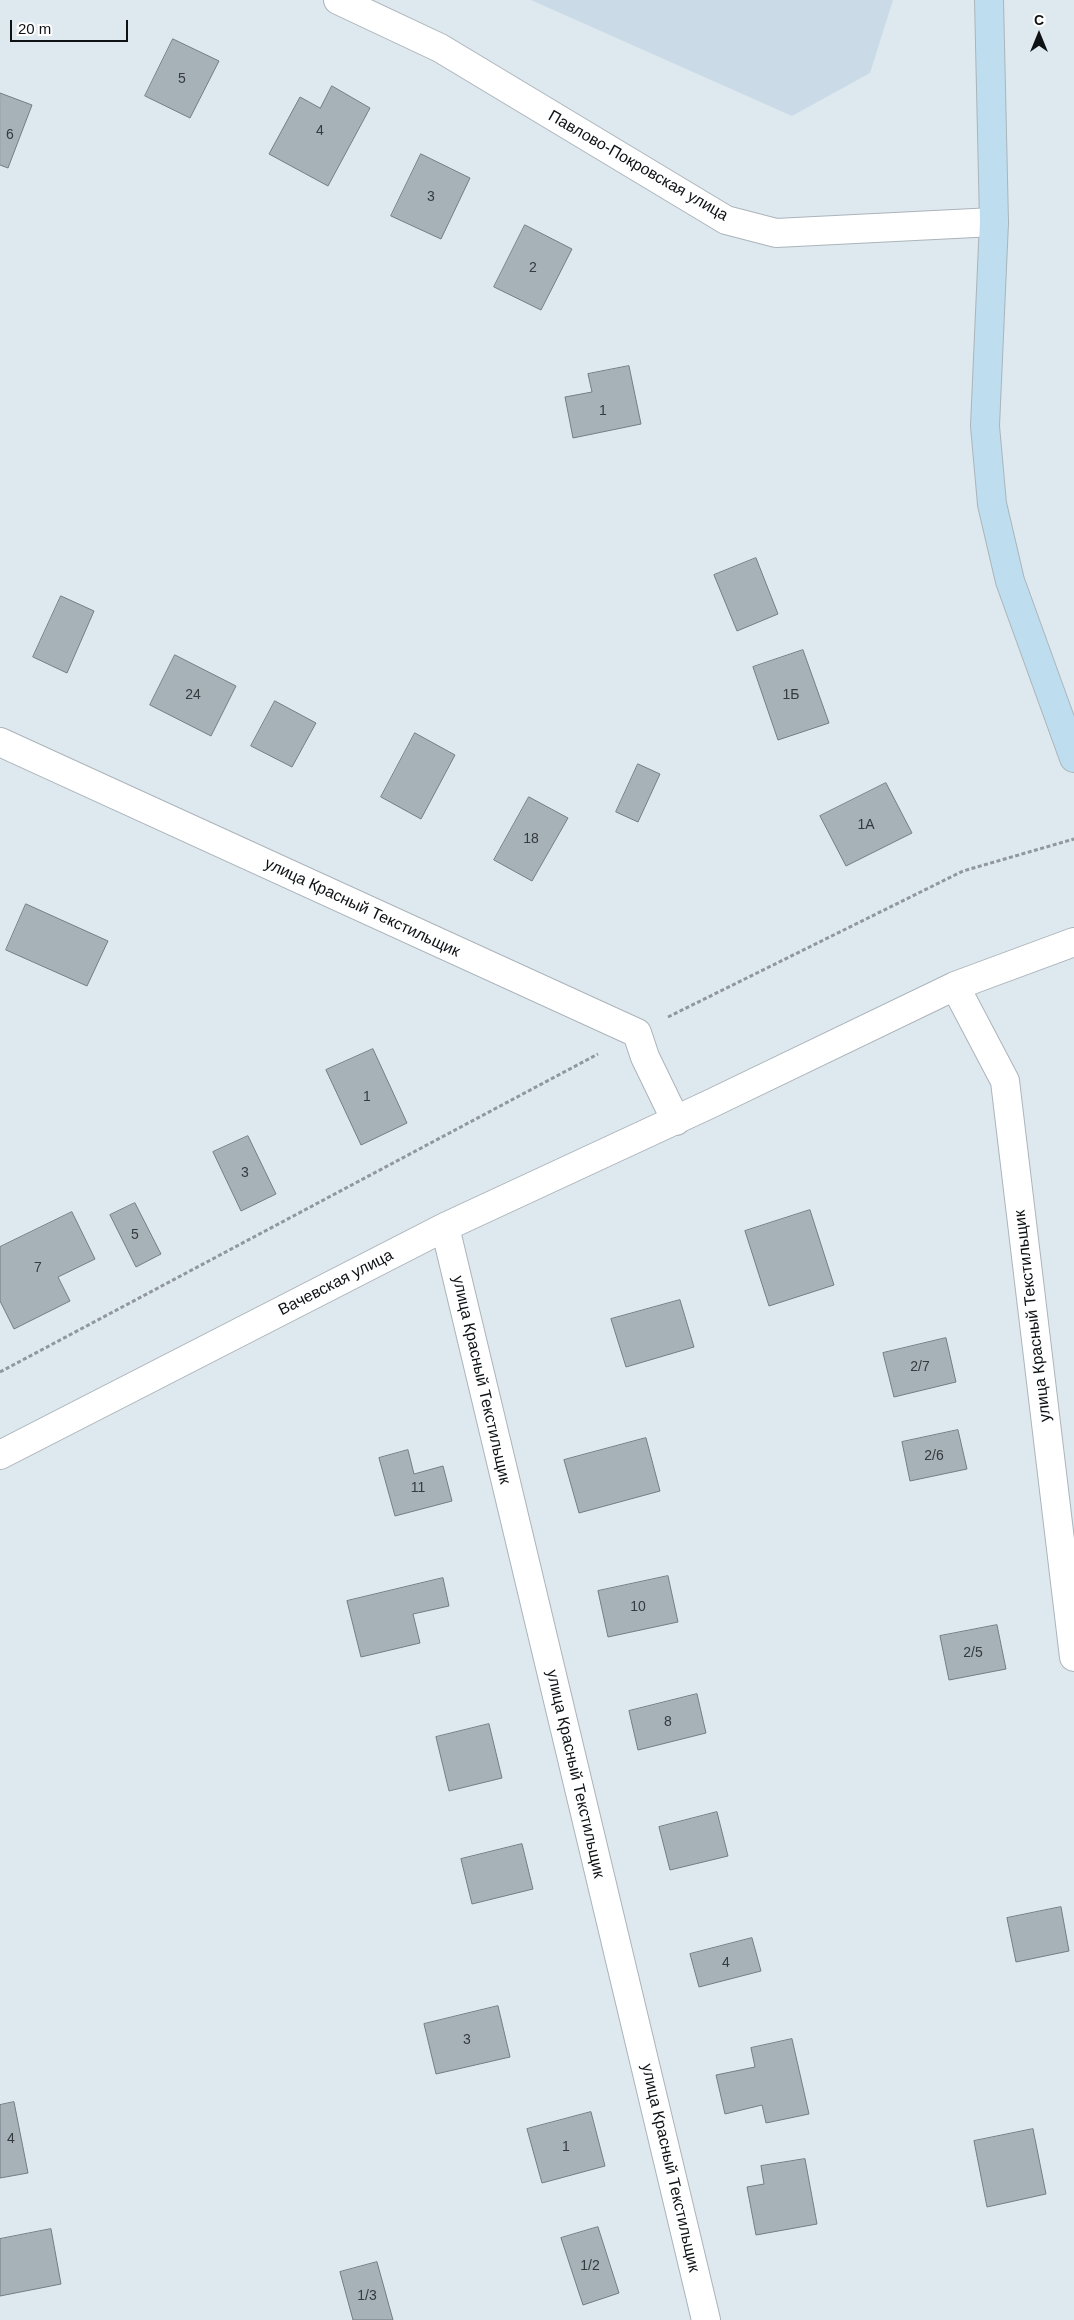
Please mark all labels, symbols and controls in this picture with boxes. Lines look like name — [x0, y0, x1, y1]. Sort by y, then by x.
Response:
scale bar — [12, 10, 130, 42]
north arrow — [1014, 10, 1064, 60]
text: С — [1034, 12, 1044, 28]
text: 20 m — [18, 20, 51, 37]
house number: 5 — [178, 71, 186, 87]
street label: Павлово-Покровская улица — [545, 107, 731, 225]
house number: 4 — [316, 123, 324, 139]
house number: 6 — [6, 127, 14, 143]
house number: 3 — [427, 189, 435, 205]
house number: 2 — [529, 260, 537, 276]
house number: 1 — [599, 403, 607, 419]
house number: 24 — [185, 687, 201, 703]
house number: 1Б — [783, 687, 799, 703]
house number: 1А — [857, 817, 875, 833]
house number: 18 — [523, 831, 539, 847]
street label: улица Красный Текстильщик — [261, 854, 463, 962]
house number: 1 — [363, 1089, 371, 1105]
house number: 3 — [241, 1165, 249, 1181]
street label: улица Красный Текстильщик — [1010, 1209, 1056, 1423]
house number: 5 — [131, 1227, 139, 1243]
street label: Вачевская улица — [275, 1246, 397, 1320]
house number: 7 — [34, 1260, 42, 1276]
street label: улица Красный Текстильщик — [448, 1274, 514, 1486]
house number: 2/7 — [910, 1359, 930, 1375]
house number: 2/6 — [924, 1448, 944, 1464]
house number: 11 — [411, 1480, 425, 1496]
house number: 10 — [630, 1599, 646, 1615]
house number: 2/5 — [963, 1645, 983, 1661]
street label: улица Красный Текстильщик — [542, 1668, 608, 1880]
house number: 8 — [664, 1714, 672, 1730]
house number: 4 — [722, 1955, 730, 1971]
house number: 3 — [463, 2032, 471, 2048]
street label: улица Красный Текстильщик — [637, 2062, 703, 2274]
house number: 4 — [7, 2131, 15, 2147]
house number: 1 — [562, 2139, 570, 2155]
house number: 1/2 — [580, 2258, 600, 2274]
house number: 1/3 — [357, 2288, 377, 2304]

